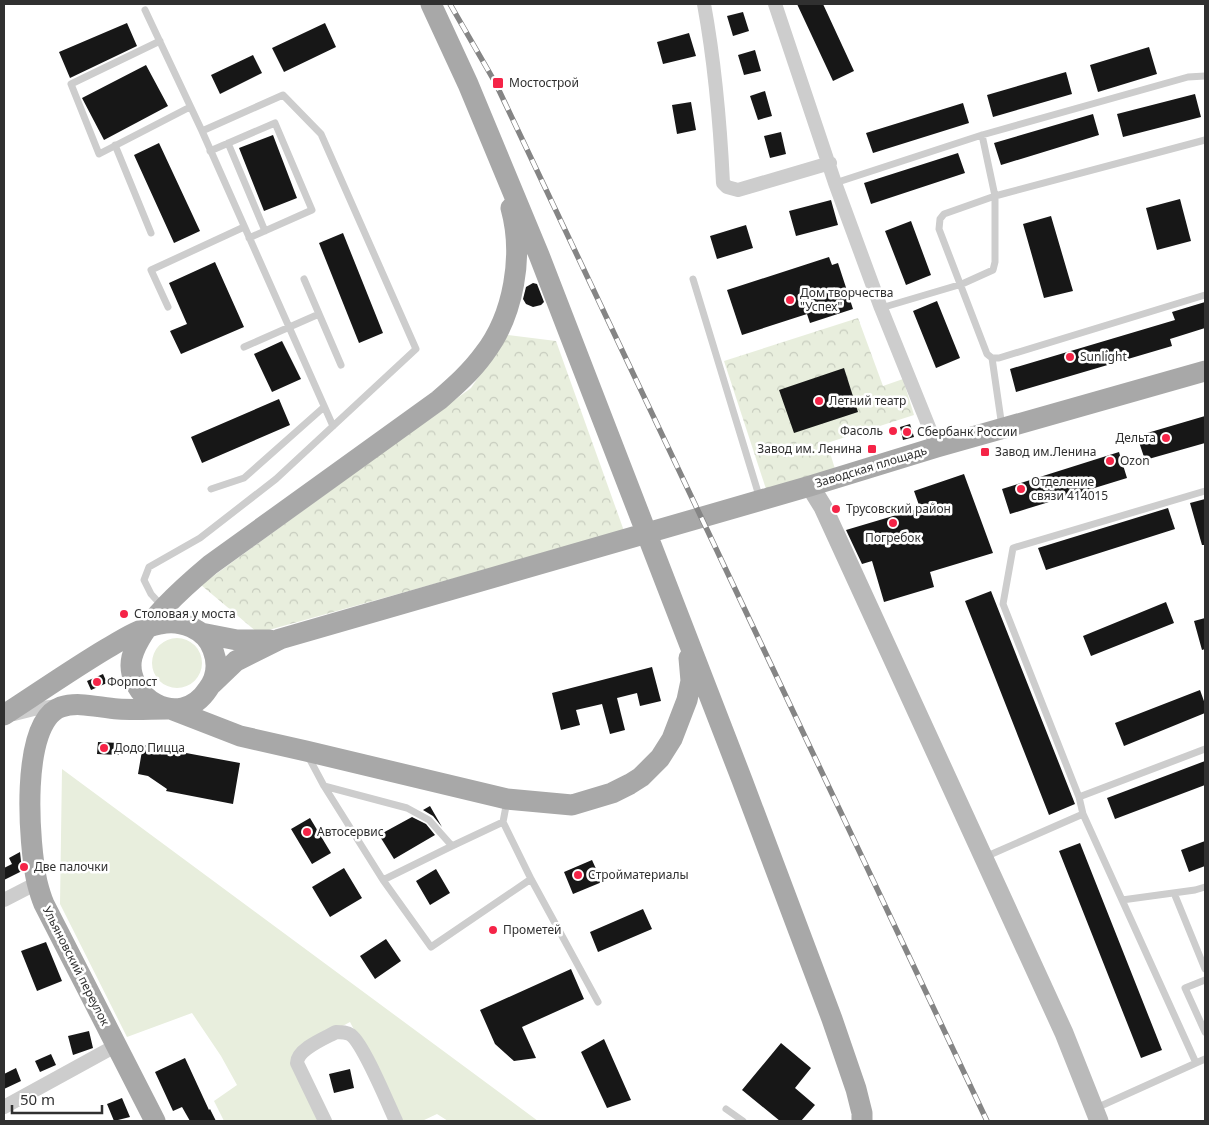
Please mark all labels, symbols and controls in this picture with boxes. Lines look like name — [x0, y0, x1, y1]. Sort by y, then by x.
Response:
place label: Мостострой — [509, 74, 579, 91]
marker: Мостострой — [491, 76, 505, 90]
place label: Дом творчества "Успех" — [800, 284, 893, 315]
marker: Дом творчества "Успех" — [784, 294, 796, 306]
place label: Sunlight — [1080, 348, 1127, 365]
marker: Sunlight — [1064, 351, 1076, 363]
place label: Летний театр — [829, 392, 906, 409]
marker: Летний театр — [813, 395, 825, 407]
place label: Фасоль — [840, 422, 883, 439]
place label: Сбербанк России — [917, 423, 1017, 440]
marker: Фасоль — [887, 425, 899, 437]
marker: Сбербанк России — [901, 426, 913, 438]
place label: Дельта — [1116, 429, 1156, 446]
marker: Дельта — [1160, 432, 1172, 444]
place label: Завод им. Ленина — [757, 440, 862, 457]
street label: Заводская площадь — [813, 441, 929, 492]
marker: Завод им. Ленина — [866, 443, 878, 455]
place label: Завод им.Ленина — [995, 443, 1097, 460]
marker: Завод им.Ленина — [979, 446, 991, 458]
place label: Ozon — [1120, 452, 1150, 469]
marker: Ozon — [1104, 455, 1116, 467]
place label: Отделение связи 414015 — [1031, 473, 1108, 504]
marker: Отделение связи 414015 — [1015, 483, 1027, 495]
place label: Трусовский район — [846, 500, 951, 517]
marker: Трусовский район — [830, 503, 842, 515]
marker: Погребок — [887, 517, 899, 529]
place label: Погребок — [865, 529, 921, 546]
place label: Столовая у моста — [134, 605, 236, 622]
marker: Столовая у моста — [118, 608, 130, 620]
place label: Форпост — [107, 673, 158, 690]
marker: Форпост — [91, 676, 103, 688]
place label: Додо Пицца — [114, 739, 185, 756]
marker: Додо Пицца — [98, 742, 110, 754]
place label: Автосервис — [317, 823, 384, 840]
marker: Автосервис — [301, 826, 313, 838]
place label: Две палочки — [34, 858, 108, 875]
marker: Две палочки — [18, 861, 30, 873]
place label: Стройматериалы — [588, 866, 689, 883]
marker: Стройматериалы — [572, 869, 584, 881]
street label: Ульяновский переулок — [39, 903, 114, 1029]
place label: Прометей — [503, 921, 561, 938]
marker: Прометей — [487, 924, 499, 936]
scale bar — [12, 1082, 102, 1114]
text: 50 m — [20, 1089, 55, 1109]

